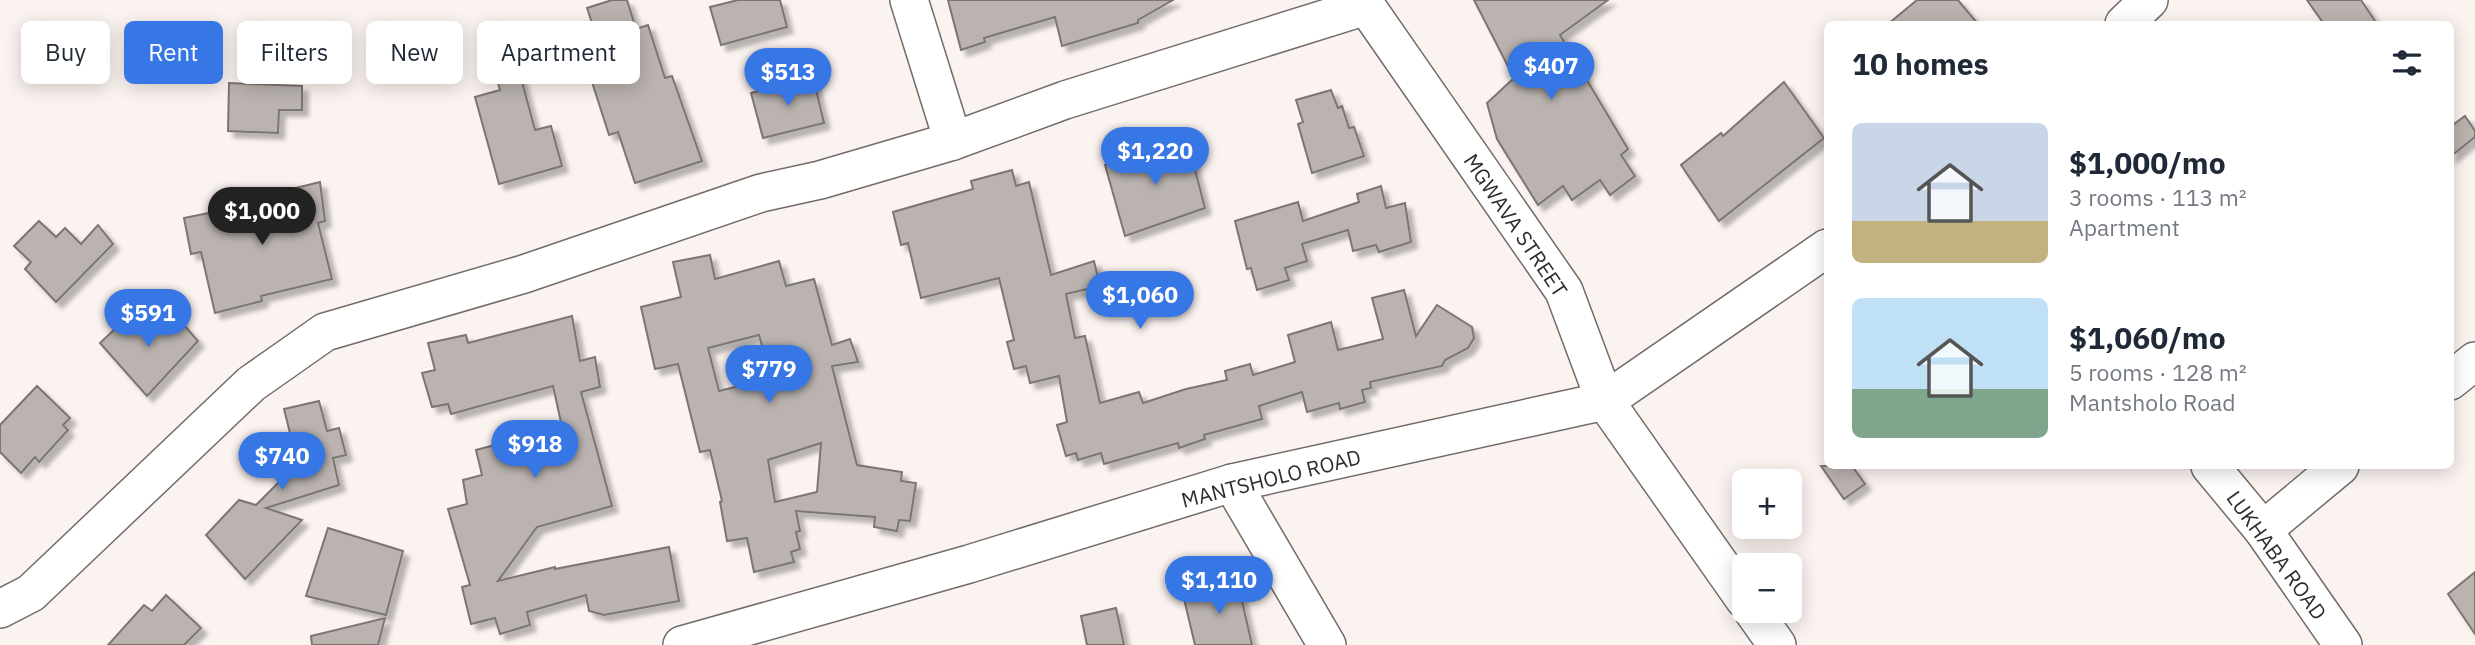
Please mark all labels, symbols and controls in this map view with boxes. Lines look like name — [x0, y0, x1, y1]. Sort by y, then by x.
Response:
chip: Buy — [21, 21, 110, 84]
chip: Rent — [124, 21, 223, 84]
chip: Filters — [237, 21, 352, 84]
chip: New — [366, 21, 463, 84]
chip: Apartment — [477, 21, 640, 84]
pin: $407 — [1510, 42, 1592, 102]
text: 10 homes — [1852, 44, 1989, 83]
icon: filters — [2388, 44, 2426, 82]
pin: $513 — [747, 48, 829, 108]
text: $407 — [1523, 50, 1579, 80]
text: $513 — [760, 56, 816, 86]
pin: $1,220 — [1098, 128, 1212, 187]
text: $1,220 — [1117, 135, 1193, 165]
text: $1,000/mo — [2069, 143, 2226, 182]
street label: MGWAVA STREET — [1458, 148, 1574, 302]
icon: home — [1908, 151, 1992, 235]
text: 3 rooms · 113 m² — [2069, 182, 2247, 212]
pin: $1,000 — [205, 188, 319, 247]
text: $1,000 — [224, 195, 300, 225]
text: Apartment — [2069, 212, 2180, 242]
pin: $1,060 — [1083, 272, 1197, 331]
text: $1,060 — [1102, 279, 1178, 309]
pin: $591 — [107, 290, 189, 349]
text: $591 — [120, 297, 176, 327]
text: $1,060/mo — [2069, 318, 2226, 357]
icon: home — [1908, 326, 1992, 410]
pin: $779 — [728, 346, 810, 405]
text: $779 — [741, 353, 797, 383]
text: 5 rooms · 128 m² — [2069, 357, 2247, 387]
text: Mantsholo Road — [2069, 387, 2236, 417]
pin: $918 — [494, 420, 576, 480]
text: $918 — [507, 428, 563, 458]
pin: $740 — [241, 433, 323, 492]
text: $740 — [254, 440, 310, 470]
street label: MANTSHOLO ROAD — [1178, 442, 1364, 514]
map controls — [1732, 469, 1802, 623]
button: + — [1732, 469, 1802, 539]
street label: LUKHABA ROAD — [2221, 485, 2333, 625]
button: − — [1732, 553, 1802, 623]
pin: $1,110 — [1162, 556, 1276, 616]
text: $1,110 — [1181, 564, 1257, 594]

